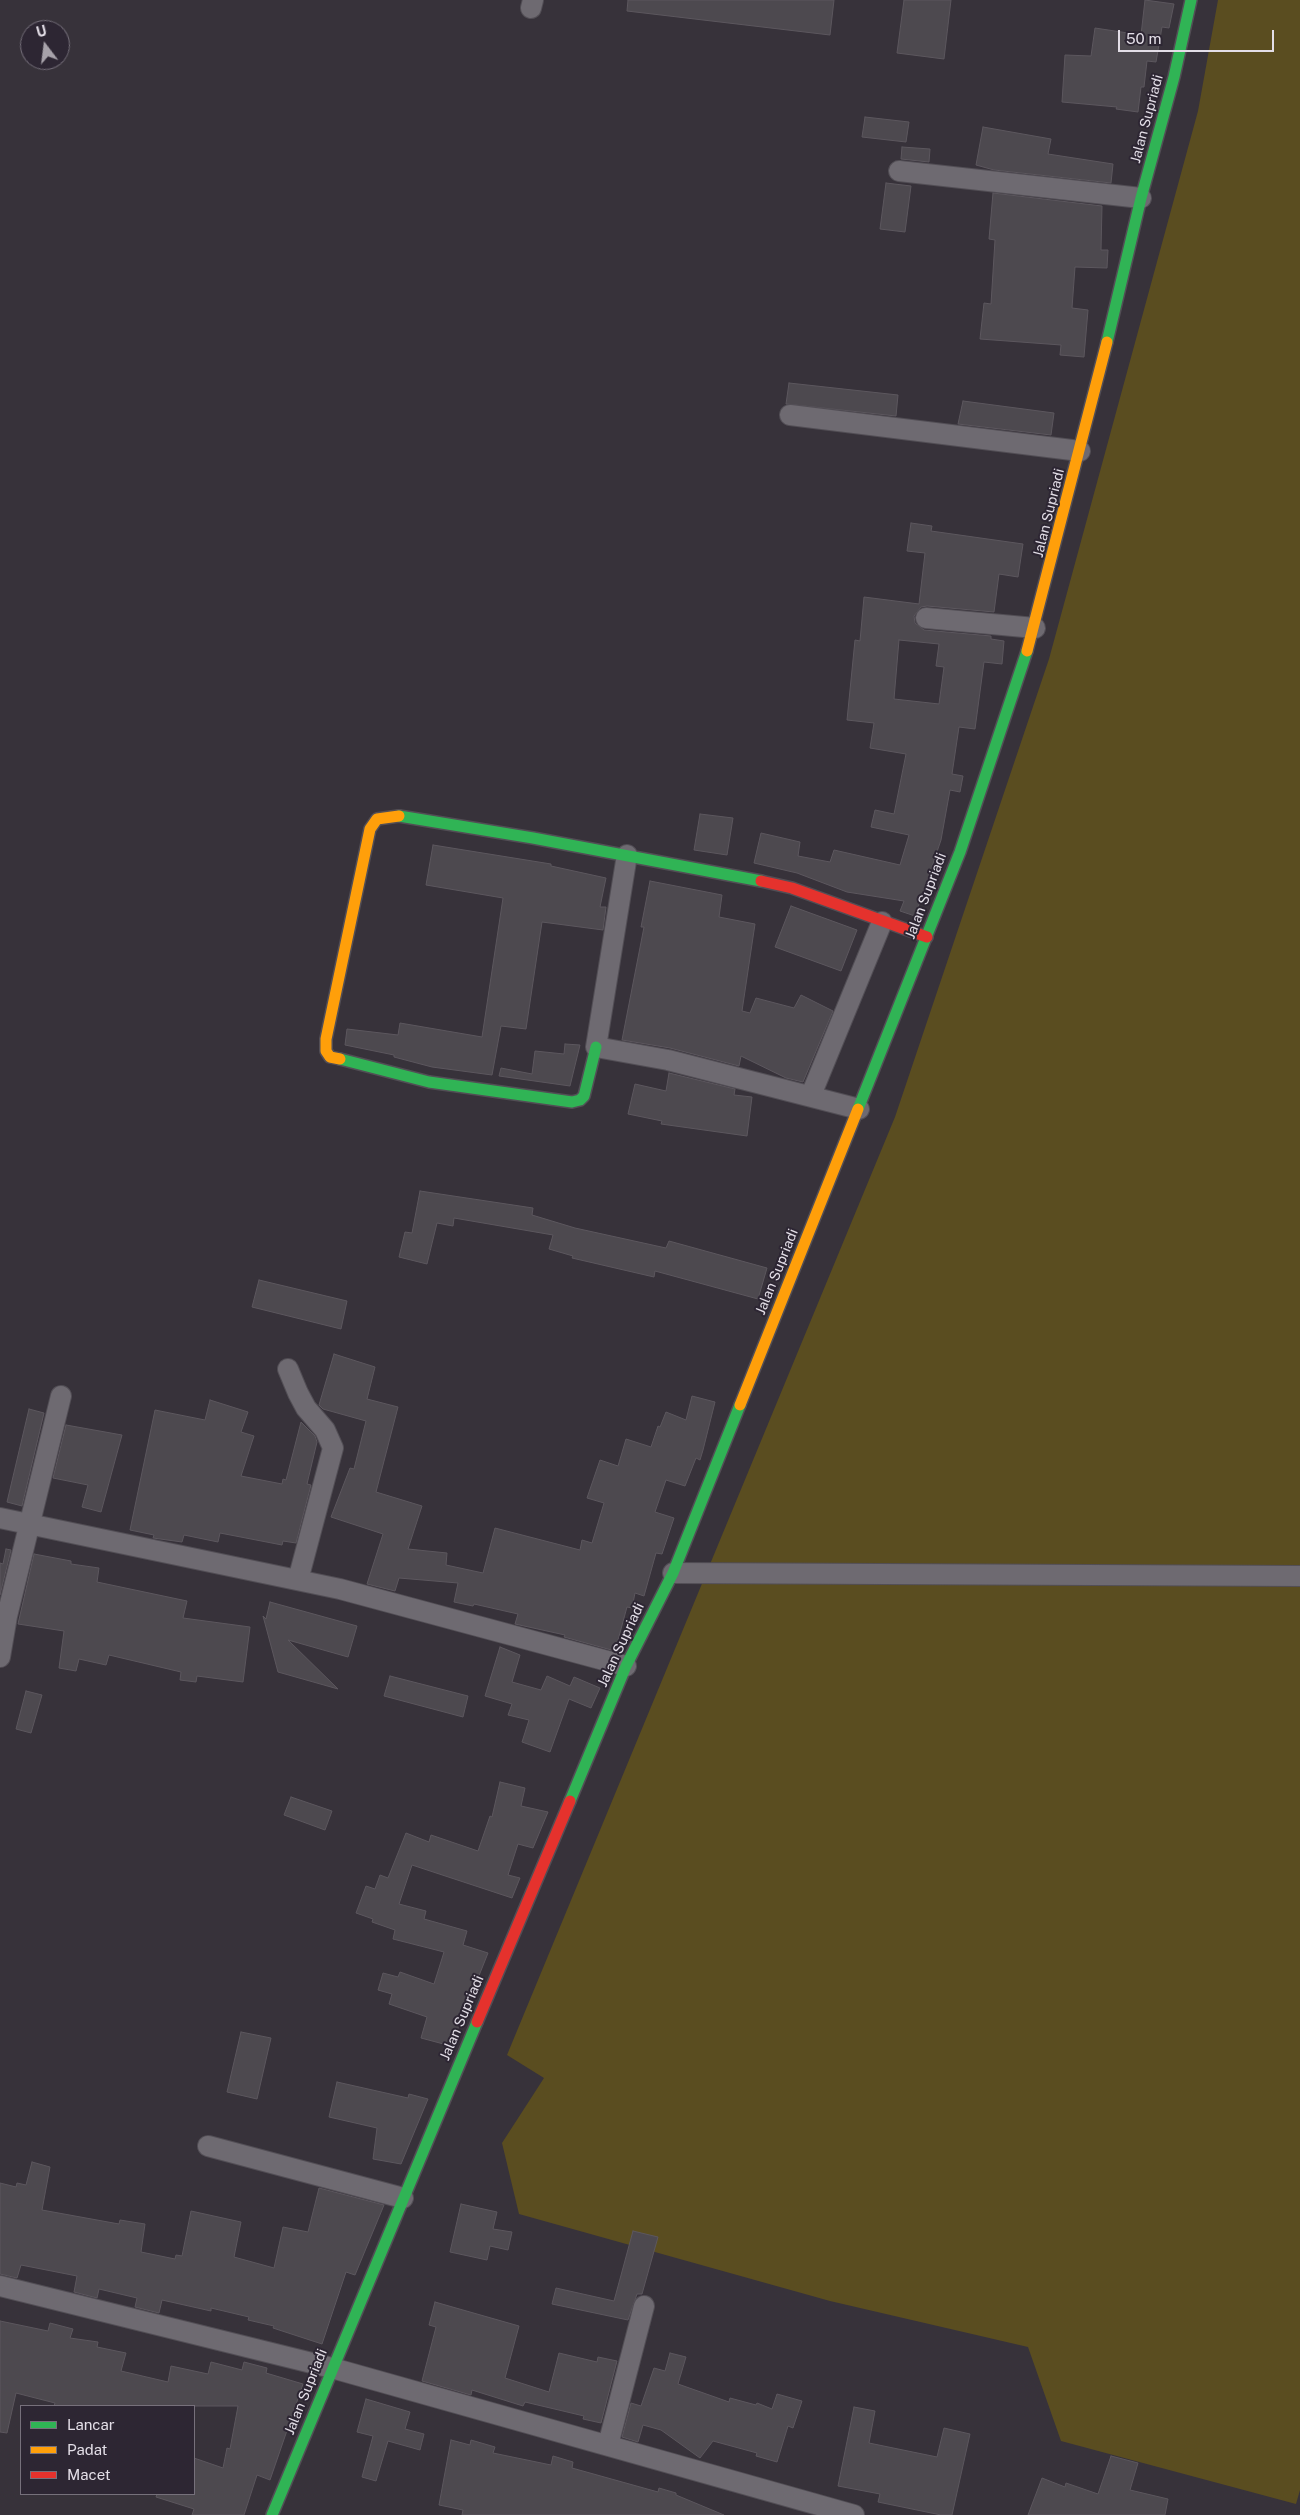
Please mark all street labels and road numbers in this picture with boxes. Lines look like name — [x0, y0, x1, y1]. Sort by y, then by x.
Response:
street label: Jalan Supriadi — [1127, 73, 1167, 165]
street label: Jalan Supriadi — [1030, 467, 1068, 559]
street label: Jalan Supriadi — [902, 850, 950, 942]
street label: Jalan Supriadi — [752, 1227, 802, 1317]
street label: Jalan Supriadi — [594, 1600, 648, 1690]
street label: Jalan Supriadi — [436, 1973, 488, 2063]
street label: Jalan Supriadi — [281, 2347, 331, 2437]

